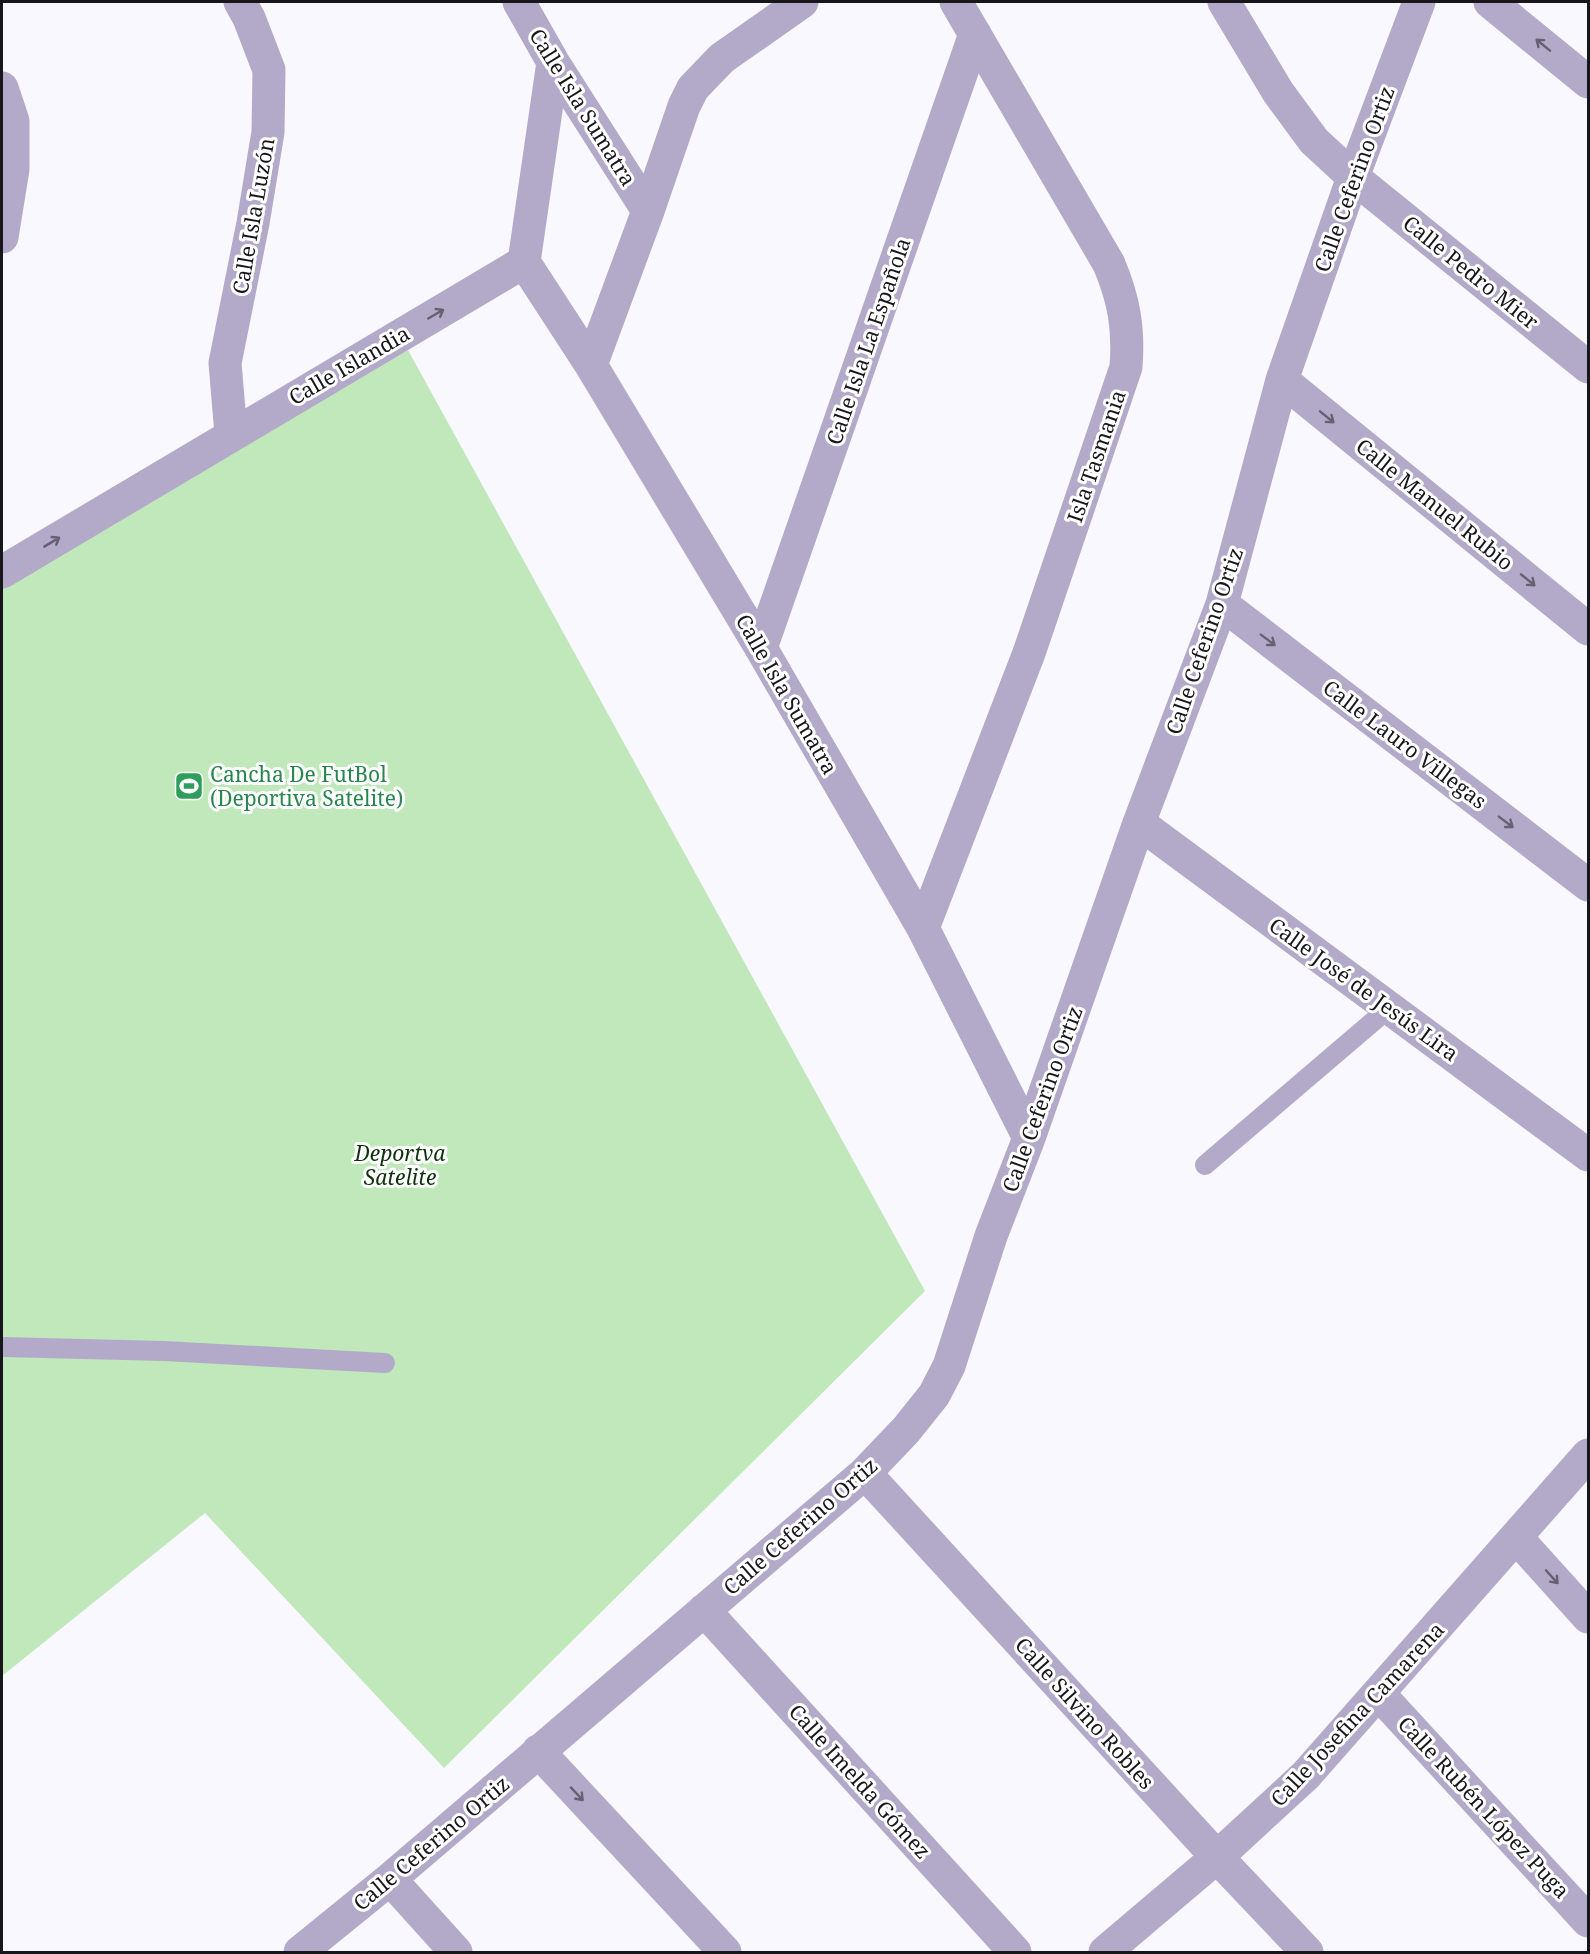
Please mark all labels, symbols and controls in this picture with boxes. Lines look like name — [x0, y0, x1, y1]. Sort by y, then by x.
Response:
street label: Calle Isla Sumatra — [523, 23, 643, 191]
one-way arrow — [1535, 38, 1551, 51]
street label: Calle Ceferino Ortiz — [1307, 82, 1401, 276]
street label: Calle Isla Luzón — [225, 136, 281, 296]
street label: Calle Pedro Mier — [1398, 209, 1544, 335]
street label: Calle Isla La Española — [819, 234, 917, 448]
one-way arrow — [427, 307, 444, 319]
street label: Calle Islandia — [284, 319, 414, 411]
street label: Isla Tasmania — [1060, 386, 1132, 526]
one-way arrow — [1319, 411, 1335, 424]
street label: Calle Manuel Rubio — [1350, 432, 1520, 576]
one-way arrow — [43, 536, 60, 548]
street label: Calle Ceferino Ortiz — [1159, 544, 1249, 738]
one-way arrow — [1520, 573, 1536, 586]
street label: Calle Isla Sumatra — [730, 609, 844, 779]
one-way arrow — [1260, 633, 1276, 646]
street label: Calle Lauro Villegas — [1318, 673, 1492, 815]
place label: Cancha De FutBol (Deportiva Satelite) — [210, 760, 403, 812]
sports icon: Cancha De FutBol (Deportiva Satelite) — [173, 770, 205, 802]
one-way arrow — [1498, 816, 1514, 828]
street label: Calle José de Jesús Lira — [1264, 911, 1464, 1067]
street label: Calle Ceferino Ortiz — [995, 1002, 1089, 1196]
park label: Deportva Satelite — [354, 1139, 446, 1191]
street label: Calle Ceferino Ortiz — [717, 1451, 883, 1601]
one-way arrow — [1545, 1569, 1559, 1584]
street label: Calle Josefina Camarena — [1264, 1616, 1450, 1812]
street label: Calle Silvino Robles — [1009, 1631, 1161, 1795]
street label: Calle Imelda Gómez — [783, 1698, 937, 1864]
street label: Calle Rubén López Puga — [1392, 1710, 1576, 1904]
street label: Calle Ceferino Ortiz — [347, 1769, 515, 1917]
one-way arrow — [570, 1787, 585, 1802]

